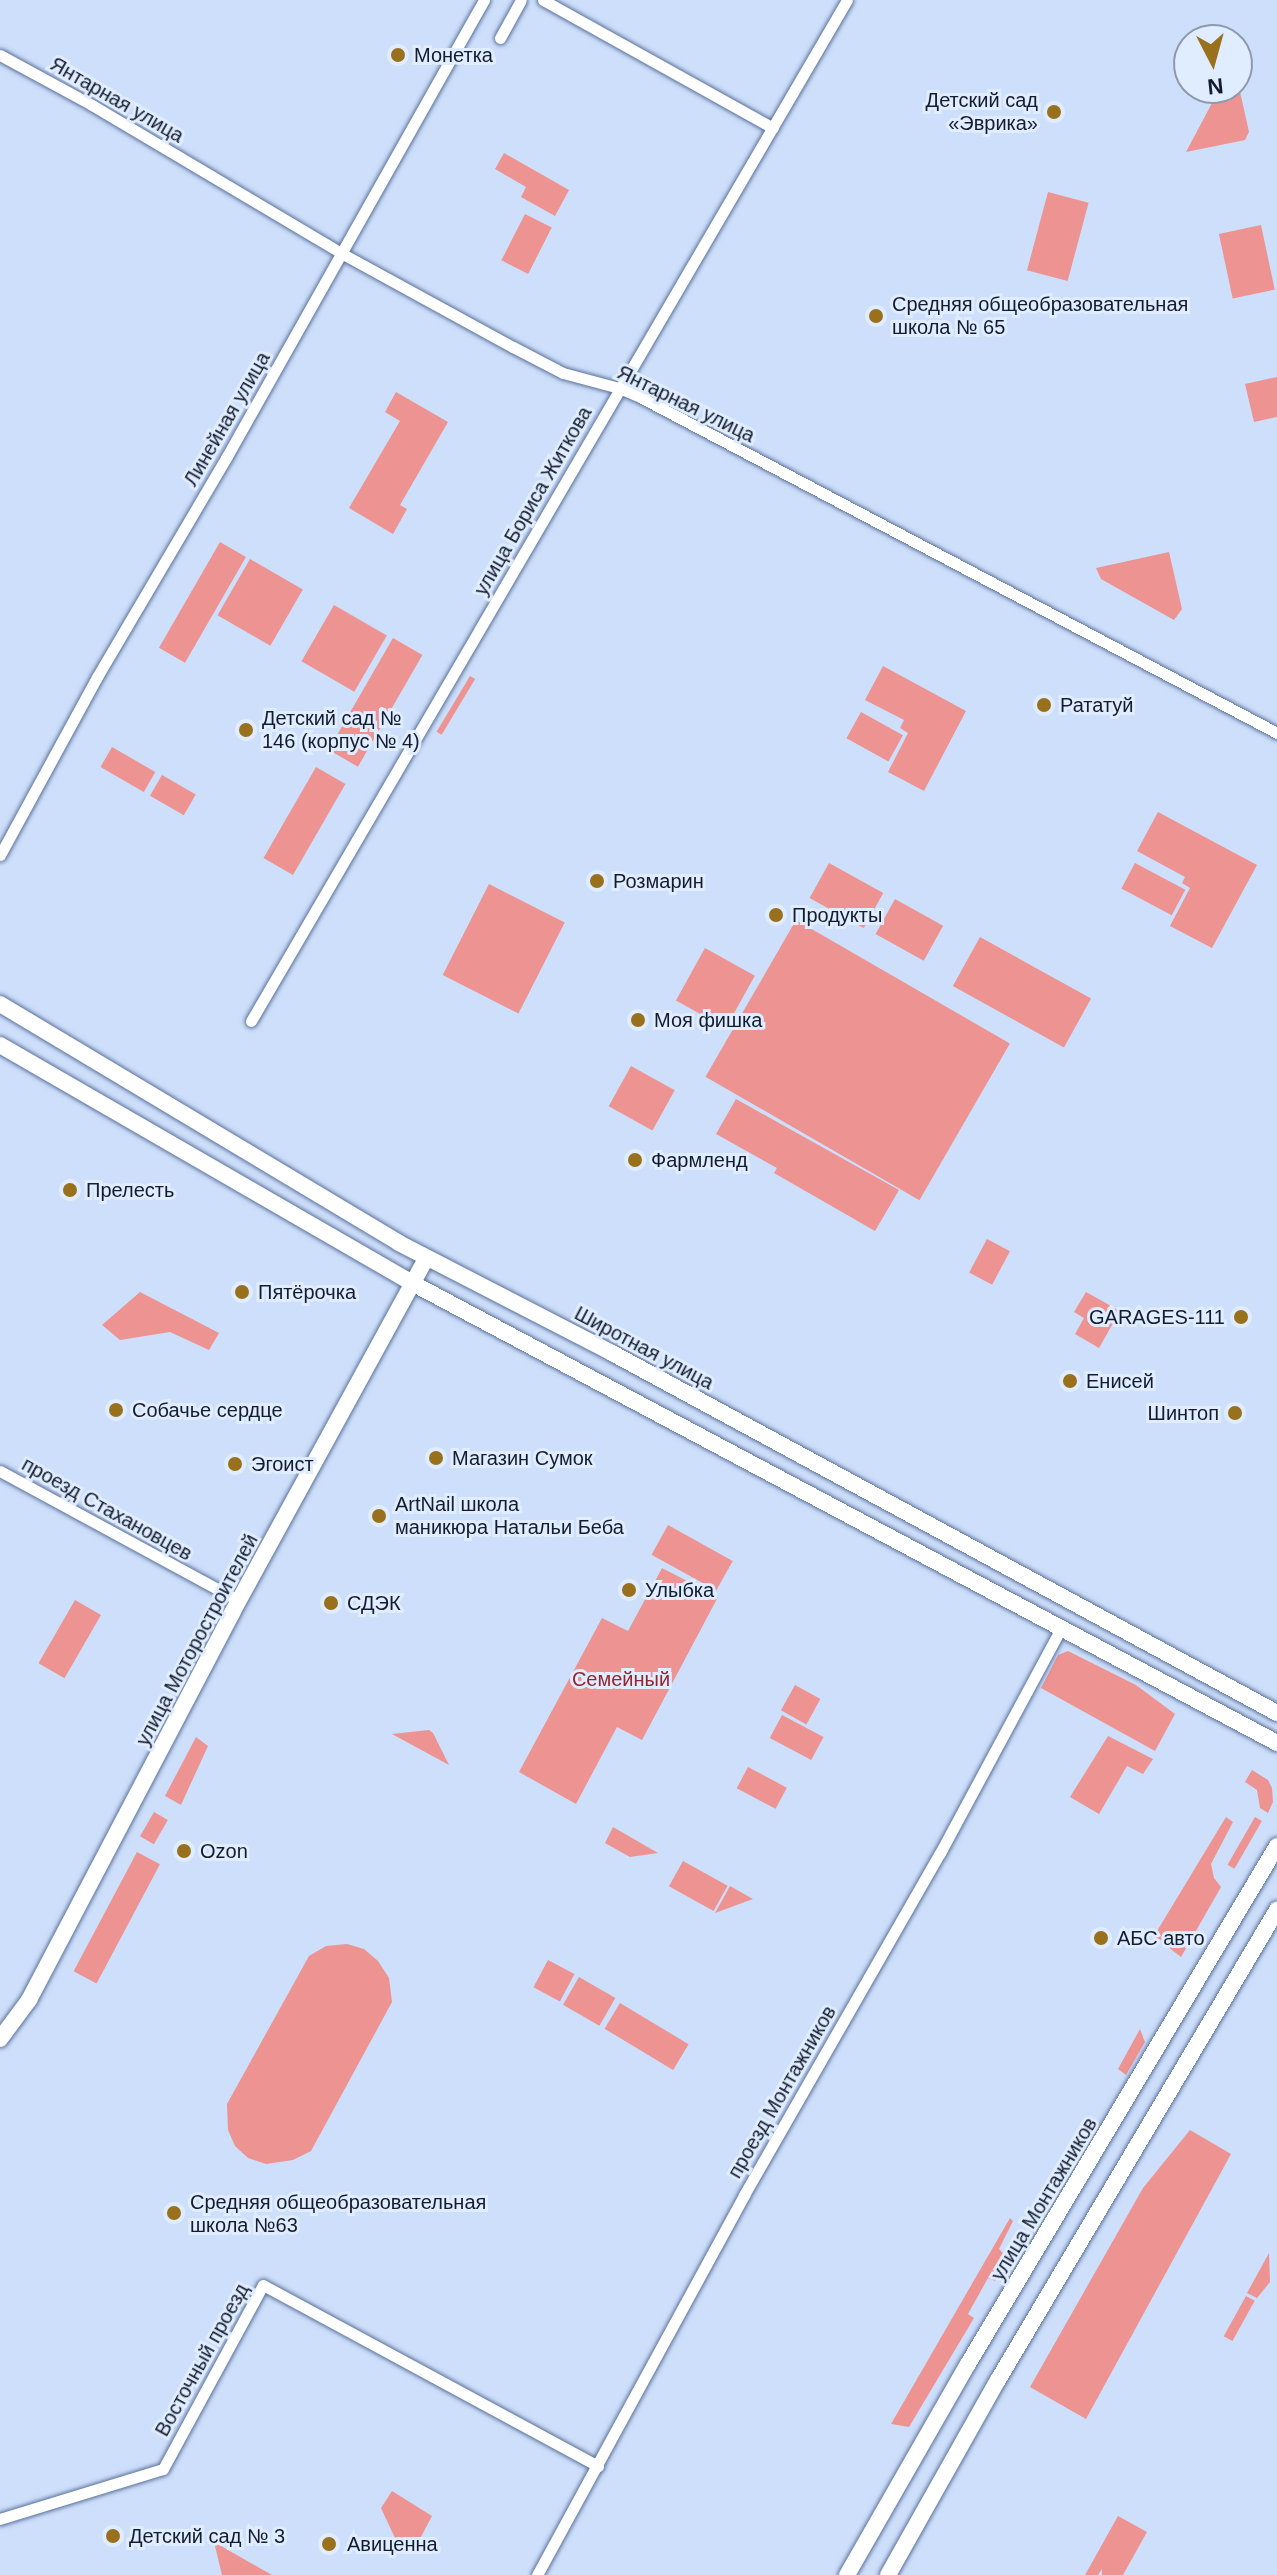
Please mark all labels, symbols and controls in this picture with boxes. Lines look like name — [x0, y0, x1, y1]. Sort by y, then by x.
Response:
north arrow — [1173, 24, 1253, 104]
place label: Монетка — [414, 43, 493, 67]
marker: Монетка — [389, 46, 407, 64]
street label: Янтарная улица — [46, 52, 188, 148]
text: N — [1206, 73, 1225, 100]
place label: Детский сад «Эврика» — [926, 88, 1038, 135]
marker: Детский сад «Эврика» — [1045, 103, 1063, 121]
place label: Средняя общеобразовательная школа № 65 — [892, 292, 1188, 339]
marker: Средняя общеобразовательная школа № 65 — [867, 307, 885, 325]
street label: Линейная улица — [179, 348, 275, 490]
street label: Янтарная улица — [613, 360, 759, 448]
street label: улица Бориса Житкова — [469, 402, 597, 600]
place label: Рататуй — [1060, 693, 1134, 717]
marker: Рататуй — [1035, 696, 1053, 714]
place label: Детский сад № 146 (корпус № 4) — [262, 706, 420, 753]
marker: Детский сад № 146 (корпус № 4) — [237, 721, 255, 739]
place label: Розмарин — [613, 869, 704, 893]
marker: Розмарин — [588, 872, 606, 890]
place label: Продукты — [792, 903, 882, 927]
marker: Продукты — [767, 906, 785, 924]
place label: Моя фишка — [654, 1008, 762, 1032]
marker: Моя фишка — [629, 1011, 647, 1029]
place label: Фармленд — [651, 1148, 748, 1172]
marker: Фармленд — [626, 1151, 644, 1169]
place label: Прелесть — [86, 1178, 174, 1202]
marker: Прелесть — [61, 1181, 79, 1199]
place label: Пятёрочка — [258, 1280, 356, 1304]
marker: Пятёрочка — [233, 1283, 251, 1301]
street label: Широтная улица — [570, 1301, 718, 1395]
place label: GARAGES-111 — [1089, 1305, 1225, 1329]
marker: GARAGES-111 — [1232, 1308, 1250, 1326]
place label: Енисей — [1086, 1369, 1154, 1393]
marker: Енисей — [1061, 1372, 1079, 1390]
place label: Собачье сердце — [132, 1398, 283, 1422]
marker: Собачье сердце — [107, 1401, 125, 1419]
place label: Шинтоп — [1148, 1401, 1219, 1425]
marker: Шинтоп — [1226, 1404, 1244, 1422]
place label: Магазин Сумок — [452, 1446, 593, 1470]
marker: Магазин Сумок — [427, 1449, 445, 1467]
street label: проезд Стахановцев — [18, 1452, 196, 1566]
place label: Эгоист — [251, 1452, 314, 1476]
marker: Эгоист — [226, 1455, 244, 1473]
place label: ArtNail школа маникюра Натальи Беба — [395, 1492, 624, 1539]
marker: ArtNail школа маникюра Натальи Беба — [370, 1507, 388, 1525]
street label: улица Моторостроителей — [131, 1530, 263, 1750]
place label: Улыбка — [645, 1578, 714, 1602]
marker: Улыбка — [620, 1581, 638, 1599]
place label: СДЭК — [347, 1591, 401, 1615]
marker: СДЭК — [322, 1594, 340, 1612]
park label: Семейный — [572, 1667, 670, 1691]
place label: Ozon — [200, 1839, 248, 1863]
marker: Ozon — [175, 1842, 193, 1860]
place label: АБС авто — [1117, 1926, 1205, 1950]
marker: АБС авто — [1092, 1929, 1110, 1947]
street label: проезд Монтажников — [723, 2001, 841, 2183]
street label: улица Монтажников — [986, 2113, 1102, 2285]
place label: Средняя общеобразовательная школа №63 — [190, 2190, 486, 2237]
marker: Средняя общеобразовательная школа №63 — [165, 2204, 183, 2222]
street label: Восточный проезд — [150, 2279, 254, 2441]
place label: Детский сад № 3 — [129, 2524, 285, 2548]
marker: Детский сад № 3 — [104, 2527, 122, 2545]
place label: Авиценна — [347, 2532, 438, 2556]
marker: Авиценна — [318, 2533, 340, 2555]

